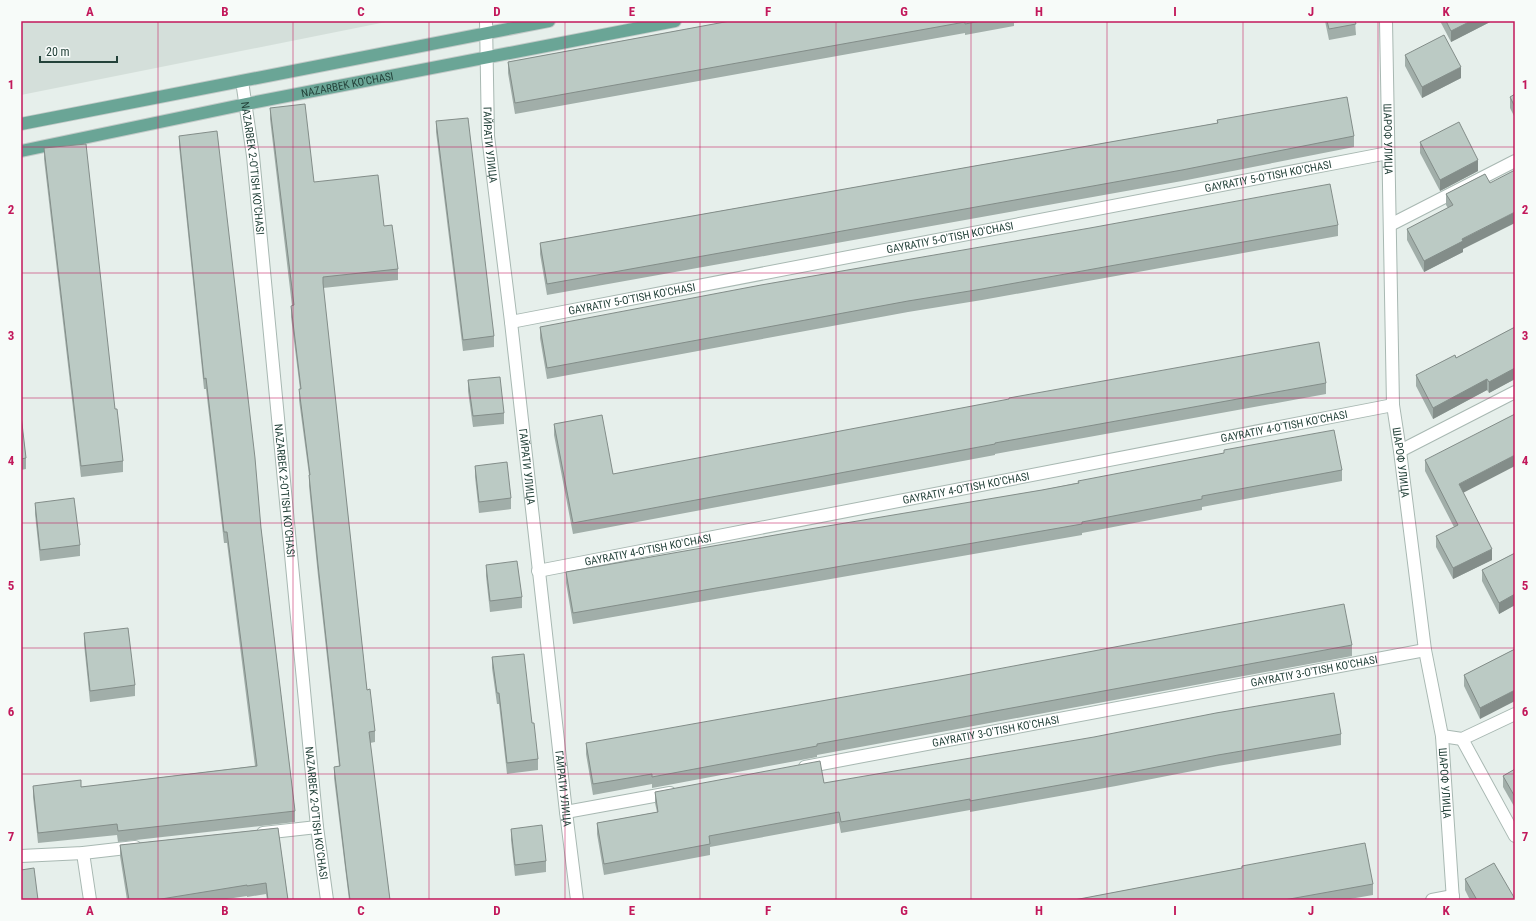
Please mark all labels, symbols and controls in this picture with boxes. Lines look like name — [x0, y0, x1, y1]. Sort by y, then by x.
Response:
text: A — [86, 4, 94, 19]
text: B — [221, 4, 229, 19]
text: C — [357, 4, 365, 19]
text: D — [493, 4, 501, 19]
text: E — [629, 4, 636, 19]
text: F — [765, 4, 771, 19]
text: G — [900, 4, 908, 19]
text: H — [1035, 4, 1043, 19]
text: I — [1173, 4, 1177, 19]
text: J — [1308, 4, 1314, 19]
text: K — [1442, 4, 1450, 19]
scale bar — [40, 38, 117, 64]
text: 20 m — [46, 45, 70, 59]
street label: NAZARBEK KO'CHASI — [300, 69, 394, 100]
text: 1 — [8, 77, 14, 92]
text: 1 — [1522, 77, 1528, 92]
street label: NAZARBEK 2-O'TISH KO'CHASI — [239, 101, 267, 235]
street label: ШАРОФ УЛИЦА — [1381, 103, 1395, 175]
street label: ГАЙРАТИ УЛИЦА — [481, 107, 500, 184]
street label: GAYRATIY 5-O'TISH KO'CHASI — [1204, 158, 1333, 195]
text: 2 — [8, 202, 15, 217]
text: 2 — [1522, 202, 1529, 217]
street label: GAYRATIY 5-O'TISH KO'CHASI — [885, 219, 1014, 256]
street label: GAYRATIY 5-O'TISH KO'CHASI — [567, 280, 696, 317]
text: 3 — [8, 328, 14, 343]
text: 3 — [1522, 328, 1528, 343]
street label: GAYRATIY 4-O'TISH KO'CHASI — [1220, 407, 1349, 445]
street label: NAZARBEK 2-O'TISH KO'CHASI — [272, 423, 298, 558]
street label: ШАРОФ УЛИЦА — [1390, 426, 1412, 499]
street label: ГАЙРАТИ УЛИЦА — [517, 428, 538, 506]
text: 4 — [8, 453, 15, 468]
text: 4 — [1522, 453, 1529, 468]
street label: GAYRATIY 4-O'TISH KO'CHASI — [901, 469, 1031, 507]
street label: GAYRATIY 4-O'TISH KO'CHASI — [583, 531, 712, 568]
text: 5 — [8, 578, 15, 593]
text: 5 — [1522, 578, 1529, 593]
street label: GAYRATIY 3-O'TISH KO'CHASI — [1249, 653, 1379, 689]
text: 6 — [8, 704, 15, 719]
text: 6 — [1522, 704, 1529, 719]
street label: GAYRATIY 3-O'TISH KO'CHASI — [931, 713, 1060, 749]
street label: NAZARBEK 2-O'TISH KO'CHASI — [303, 746, 331, 881]
street label: ШАРОФ УЛИЦА — [1436, 747, 1454, 820]
street label: ГАЙРАТИ УЛИЦА — [553, 750, 574, 828]
text: 7 — [8, 829, 15, 844]
text: 7 — [1522, 829, 1529, 844]
text: A — [86, 903, 94, 918]
text: B — [221, 903, 229, 918]
text: C — [357, 903, 365, 918]
text: D — [493, 903, 501, 918]
text: E — [629, 903, 636, 918]
text: F — [765, 903, 771, 918]
text: G — [900, 903, 908, 918]
text: H — [1035, 903, 1043, 918]
text: I — [1173, 903, 1177, 918]
text: J — [1308, 903, 1314, 918]
text: K — [1442, 903, 1450, 918]

